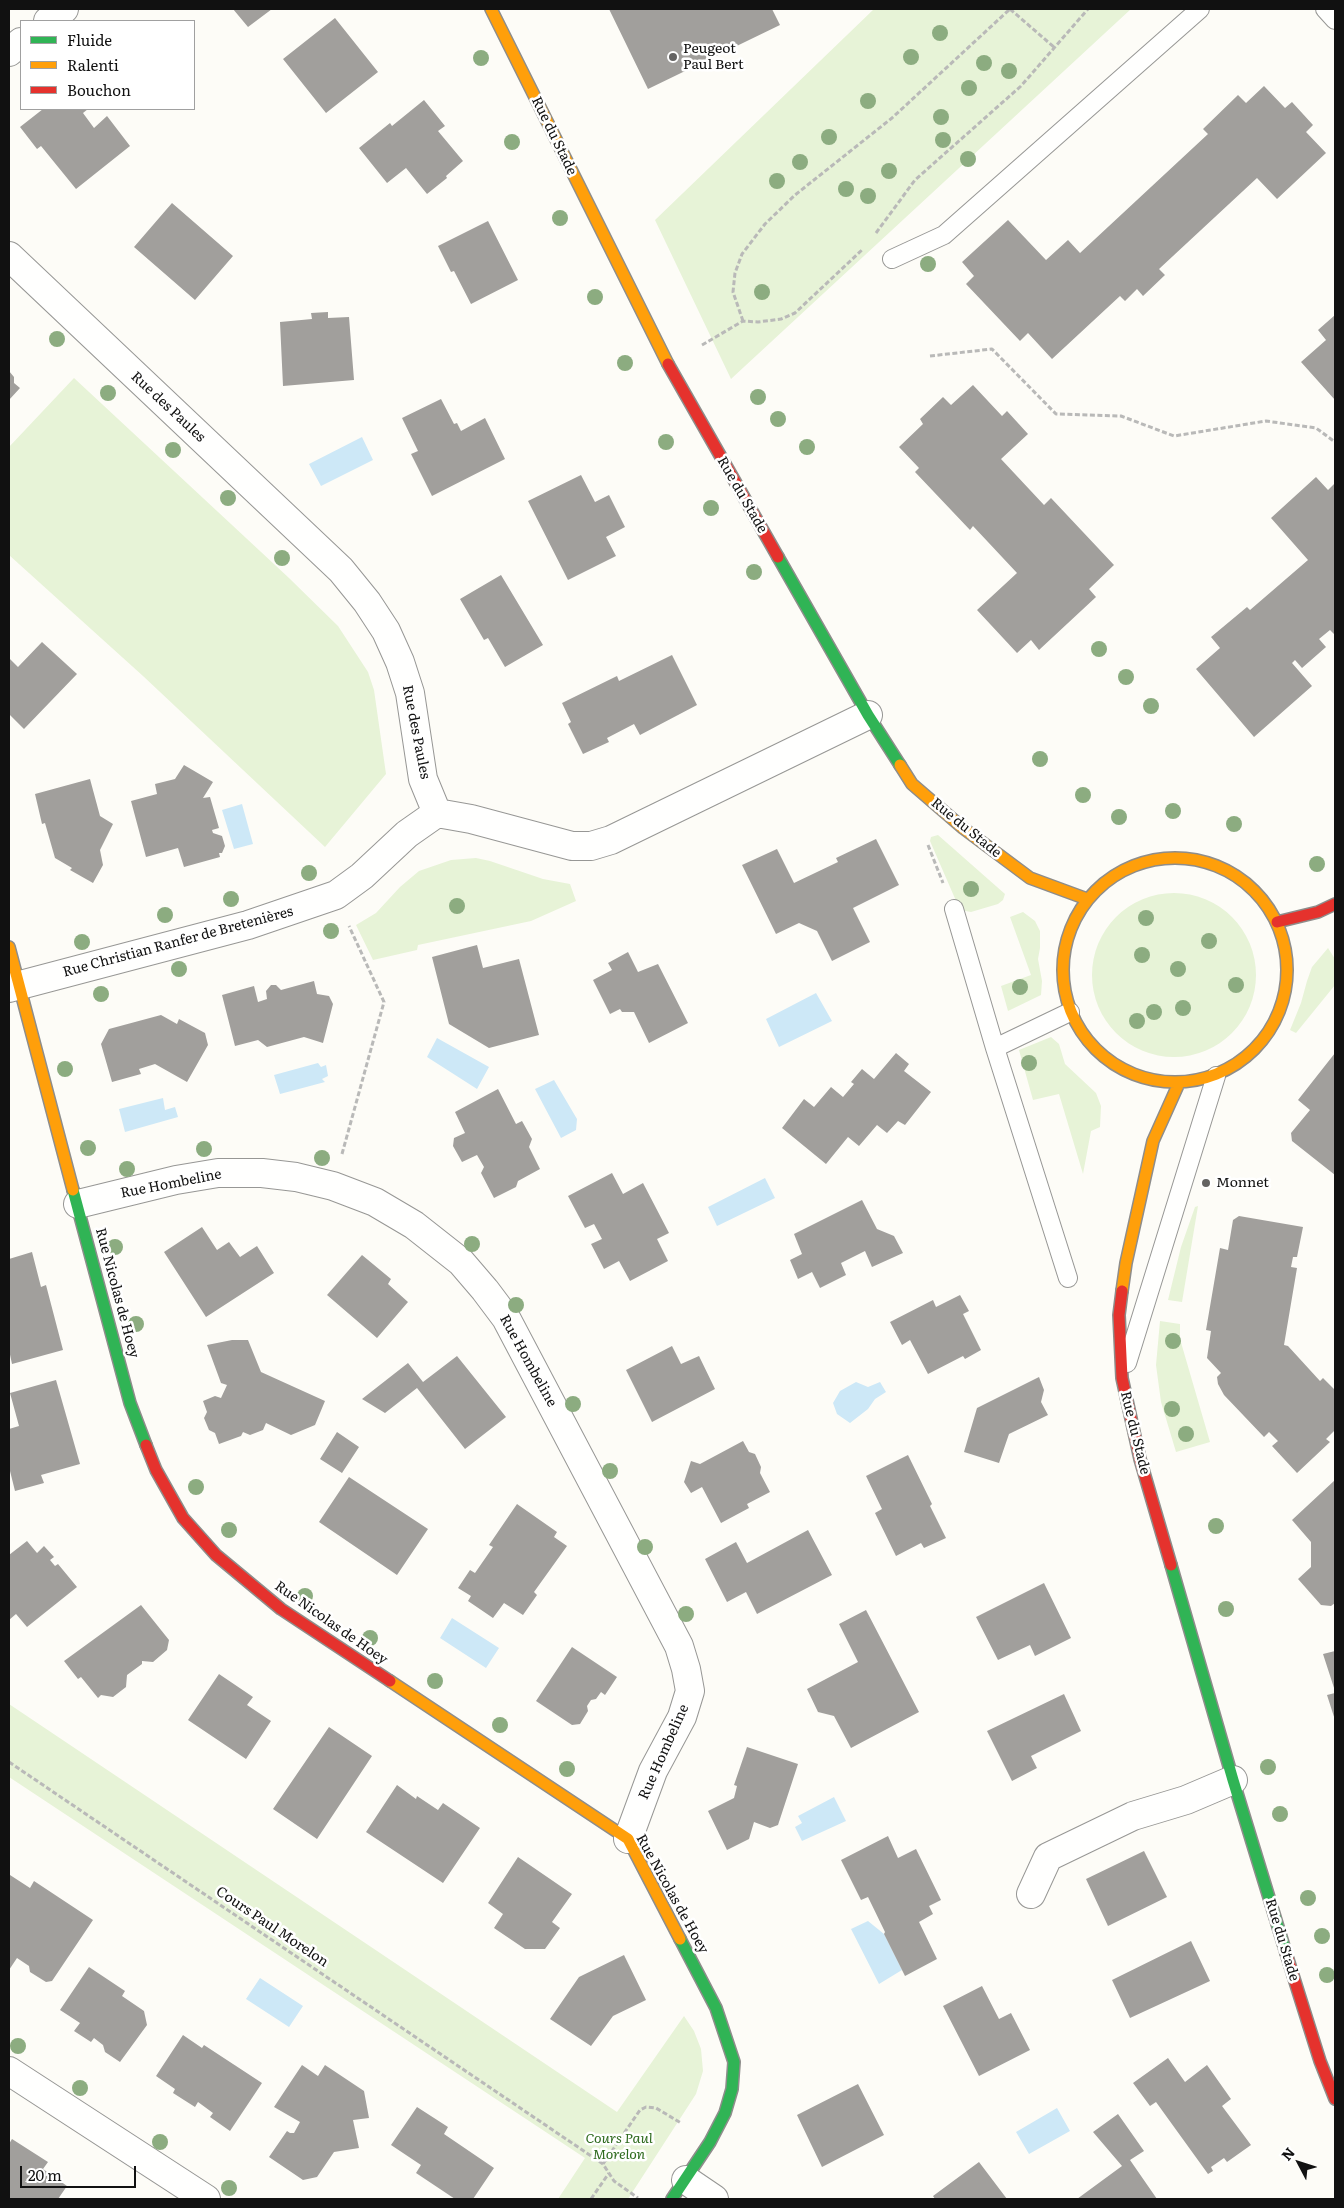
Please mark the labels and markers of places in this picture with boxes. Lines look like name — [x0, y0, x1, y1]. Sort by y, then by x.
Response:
place label: Peugeot Paul Bert — [683, 41, 744, 74]
marker: Peugeot Paul Bert — [667, 51, 679, 63]
place label: Monnet — [1216, 1175, 1269, 1191]
marker: Monnet — [1200, 1177, 1212, 1189]

